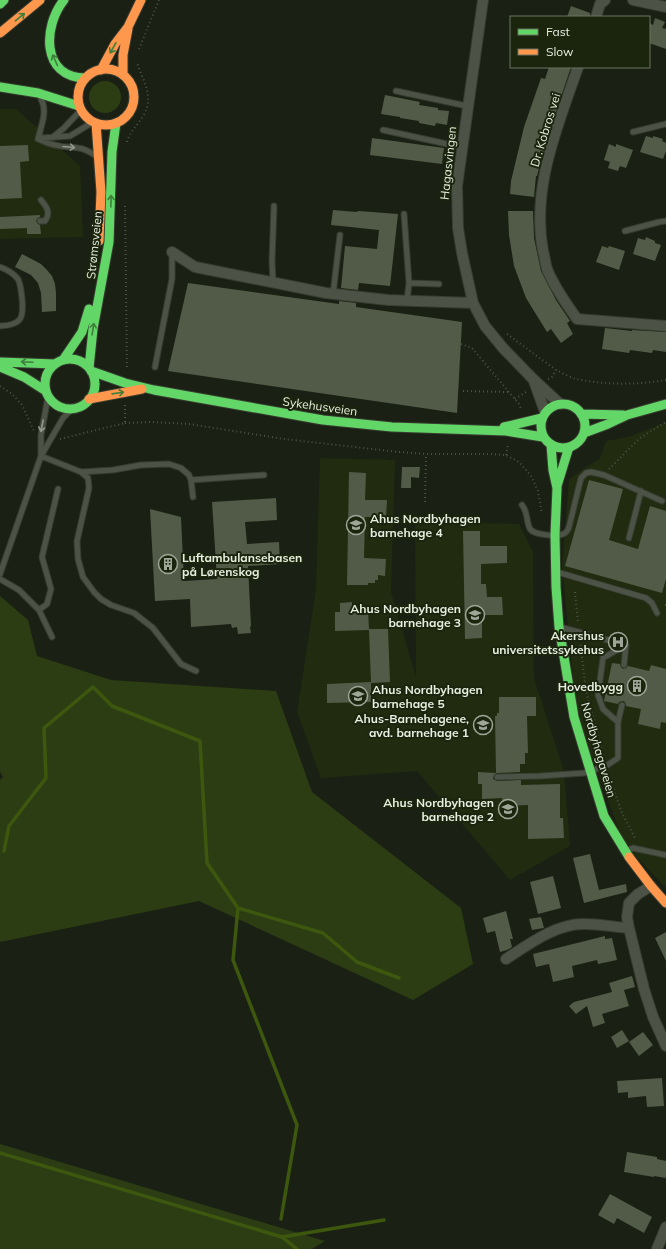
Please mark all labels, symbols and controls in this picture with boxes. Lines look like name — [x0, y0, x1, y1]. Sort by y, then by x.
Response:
one-way arrow — [15, 12, 25, 21]
legend — [510, 16, 650, 68]
text: Fast — [546, 24, 570, 39]
one-way arrow — [109, 42, 117, 54]
text: Slow — [546, 44, 574, 59]
one-way arrow — [51, 54, 58, 66]
street label: Dr. Kobros vei — [527, 91, 563, 169]
street label: Hagasvingen — [437, 126, 459, 200]
one-way arrow — [62, 143, 75, 150]
one-way arrow — [107, 195, 115, 208]
street label: Strømsveien — [83, 210, 105, 280]
one-way arrow — [89, 323, 97, 336]
one-way arrow — [21, 359, 34, 366]
one-way arrow — [111, 389, 124, 397]
street label: Sykehusveien — [282, 393, 358, 419]
one-way arrow — [38, 419, 46, 432]
place label: Ahus Nordbyhagen barnehage 4 — [370, 511, 481, 540]
school or university icon: Ahus Nordbyhagen barnehage 4 — [345, 514, 367, 536]
place label: Luftambulansebasen på Lørenskog — [182, 550, 302, 579]
building icon: Luftambulansebasen på Lørenskog — [157, 553, 179, 575]
place label: Ahus Nordbyhagen barnehage 3 — [350, 601, 461, 630]
school or university icon: Ahus Nordbyhagen barnehage 3 — [464, 604, 486, 626]
place label: Akershus universitetssykehus — [492, 628, 604, 657]
hospital icon: Akershus universitetssykehus — [607, 631, 629, 653]
building icon: Hovedbygg — [626, 675, 648, 697]
place label: Hovedbygg — [558, 679, 623, 694]
place label: Ahus Nordbyhagen barnehage 5 — [372, 682, 483, 711]
school or university icon: Ahus Nordbyhagen barnehage 5 — [347, 685, 369, 707]
street label: Nordbyhagaveien — [578, 701, 620, 799]
place label: Ahus-Barnehagene, avd. barnehage 1 — [355, 711, 469, 740]
school or university icon: Ahus-Barnehagene, avd. barnehage 1 — [472, 714, 494, 736]
place label: Ahus Nordbyhagen barnehage 2 — [383, 795, 494, 824]
school or university icon: Ahus Nordbyhagen barnehage 2 — [497, 798, 519, 820]

